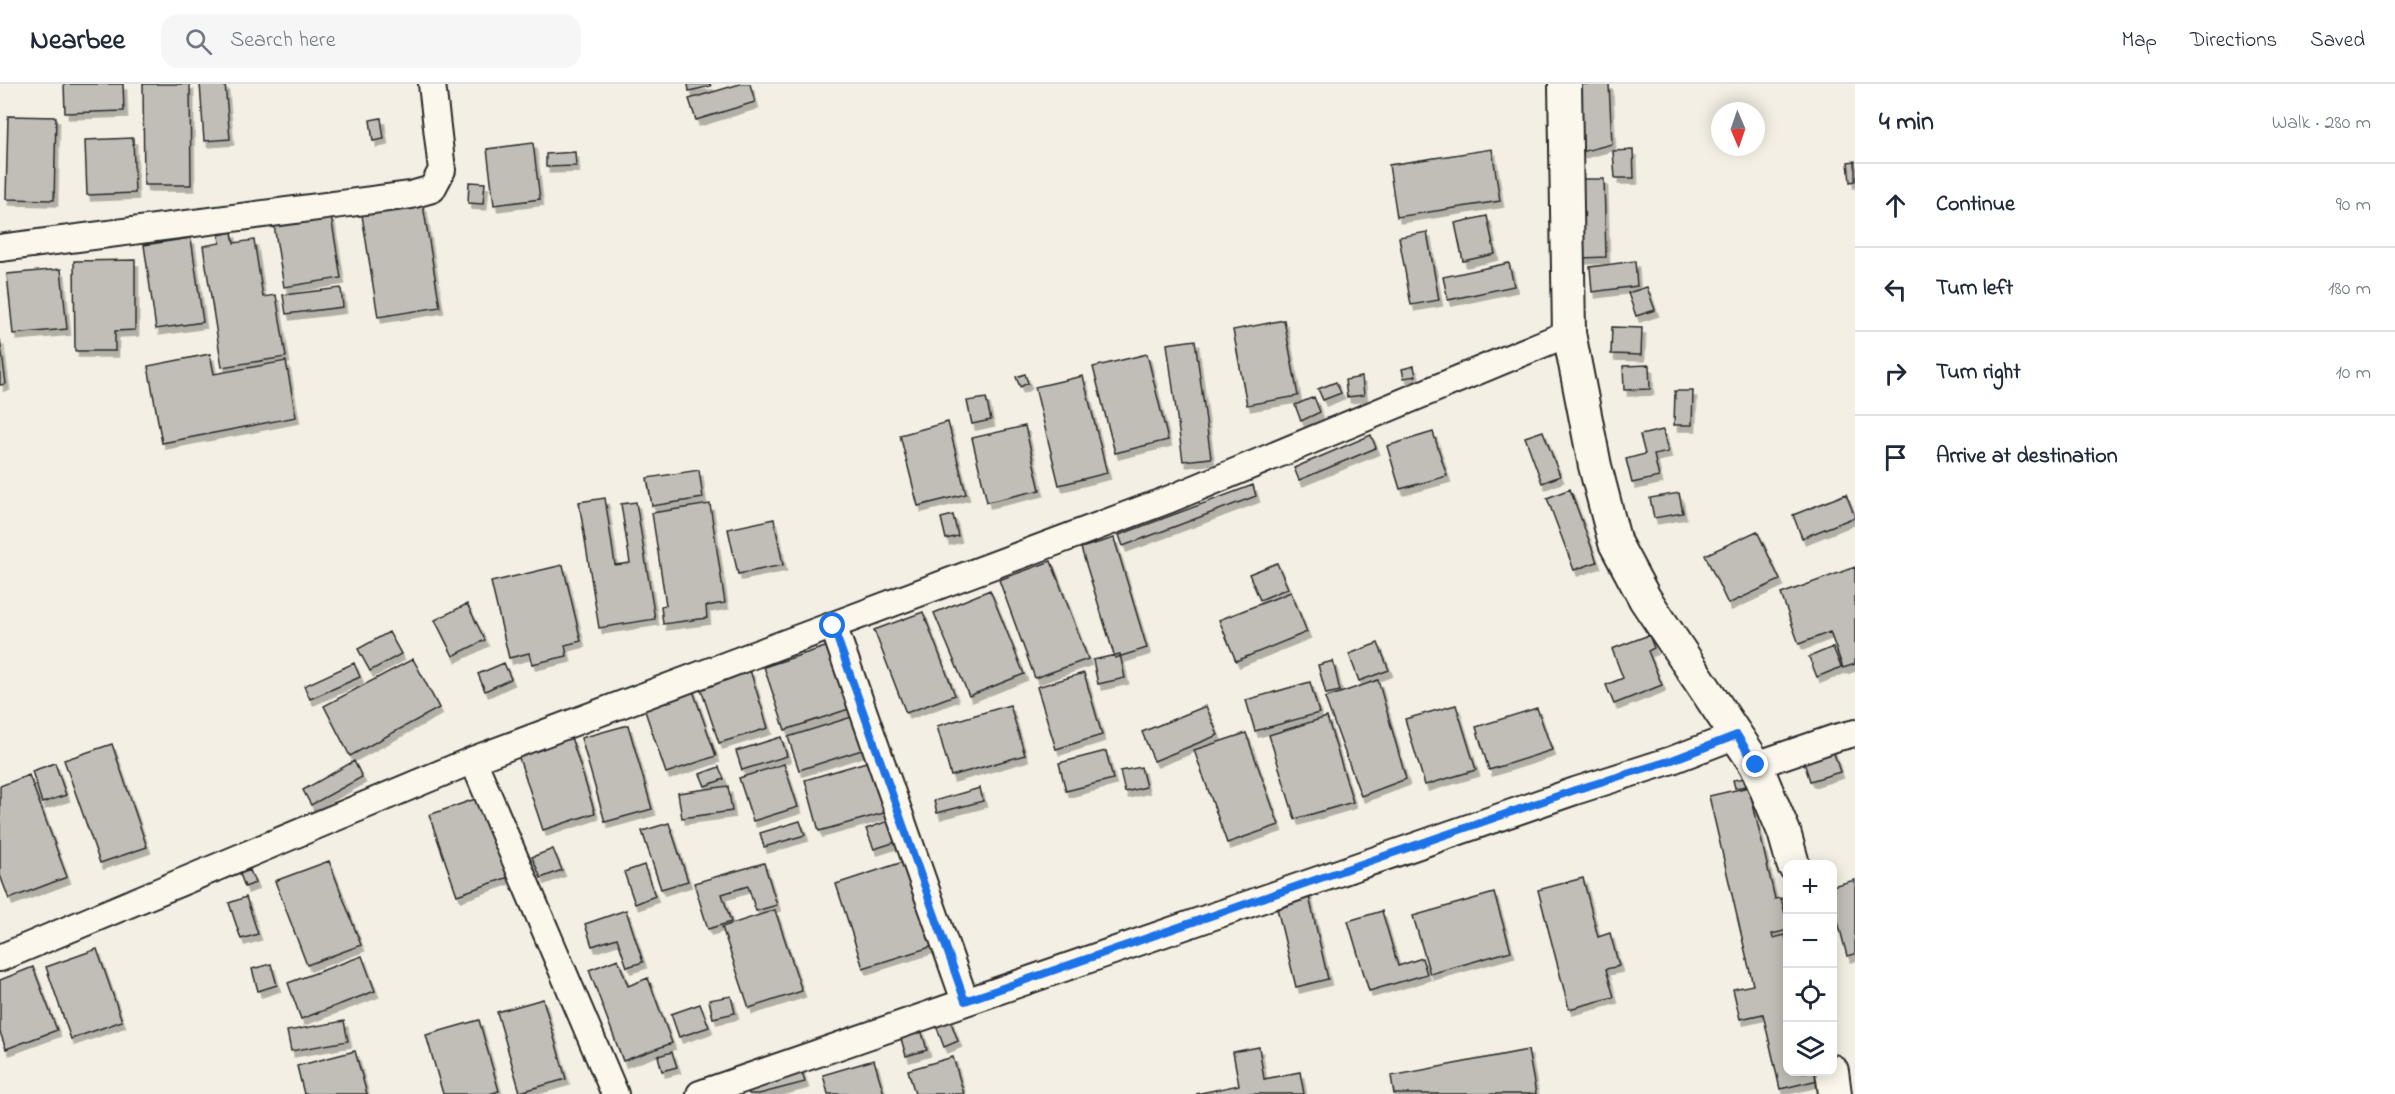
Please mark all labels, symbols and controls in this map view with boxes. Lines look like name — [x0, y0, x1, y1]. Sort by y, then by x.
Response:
search box — [161, 14, 581, 68]
text: Nearbee — [30, 21, 125, 62]
icon: search — [182, 25, 215, 58]
text: Search here — [230, 25, 336, 57]
text: Map — [2121, 26, 2157, 56]
text: Directions — [2190, 26, 2277, 56]
text: Saved — [2310, 26, 2365, 56]
north arrow — [1711, 102, 1765, 156]
text: 4 min — [1879, 104, 1934, 142]
text: Walk · 280 m — [2272, 109, 2371, 138]
icon: ahead — [1879, 189, 1912, 222]
text: Continue — [1936, 189, 2015, 221]
text: 90 m — [2336, 191, 2371, 220]
icon: left — [1879, 273, 1912, 306]
text: Turn left — [1936, 273, 2013, 305]
text: 180 m — [2328, 275, 2371, 304]
icon: right — [1879, 357, 1912, 390]
text: Turn right — [1936, 357, 2021, 389]
text: 10 m — [2335, 359, 2371, 388]
icon: arrive — [1879, 441, 1912, 474]
text: Arrive at destination — [1936, 441, 2118, 473]
route start — [819, 612, 845, 638]
route end — [1742, 751, 1768, 777]
map controls — [1783, 860, 1837, 1076]
button: + — [1783, 860, 1837, 914]
button: − — [1783, 914, 1837, 968]
button: locate — [1783, 968, 1837, 1022]
button: layers — [1783, 1022, 1837, 1076]

